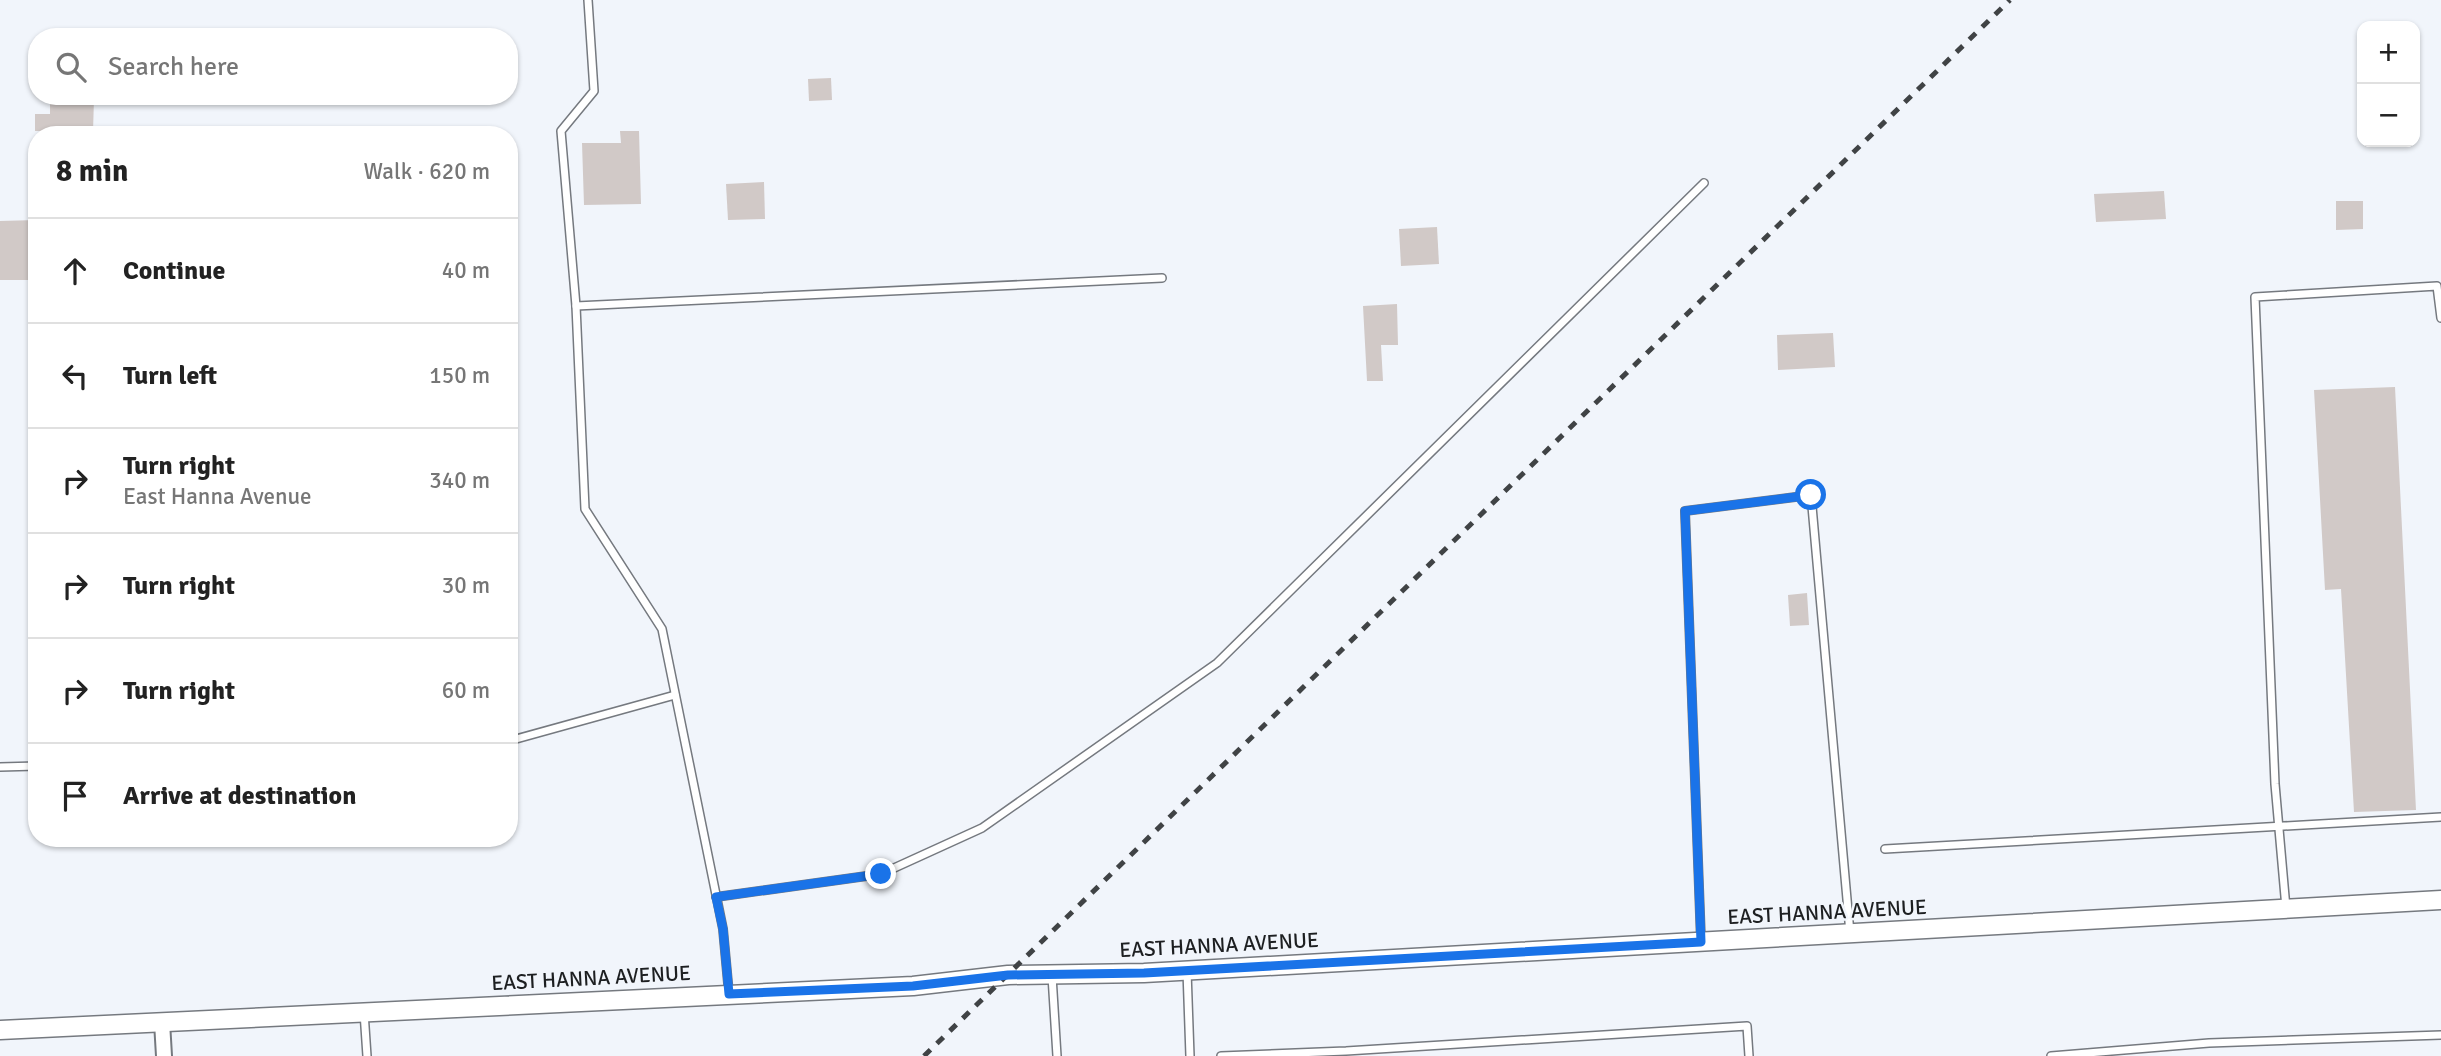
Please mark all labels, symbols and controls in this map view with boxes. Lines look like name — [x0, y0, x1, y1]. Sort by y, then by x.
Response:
map controls — [2357, 21, 2420, 147]
button: + — [2357, 21, 2420, 84]
search box — [28, 28, 518, 105]
icon: search — [52, 48, 90, 86]
text: Search here — [108, 51, 239, 83]
button: − — [2357, 84, 2420, 147]
text: 8 min — [56, 153, 128, 190]
text: Walk · 620 m — [364, 157, 490, 186]
icon: ahead — [56, 252, 94, 290]
text: Continue — [123, 255, 225, 287]
text: 40 m — [442, 256, 490, 285]
icon: left — [56, 357, 94, 395]
text: Turn left — [123, 360, 217, 392]
text: 150 m — [429, 361, 490, 390]
text: Turn right — [123, 450, 235, 482]
icon: right — [56, 462, 94, 500]
text: 340 m — [429, 466, 490, 495]
route start — [1795, 479, 1826, 510]
text: East Hanna Avenue — [123, 482, 312, 511]
icon: right — [56, 567, 94, 605]
text: Turn right — [123, 570, 235, 602]
text: 30 m — [442, 571, 490, 600]
icon: right — [56, 672, 94, 710]
text: Turn right — [123, 675, 235, 707]
text: 60 m — [442, 676, 490, 705]
icon: arrive — [56, 777, 94, 815]
text: Arrive at destination — [123, 780, 356, 812]
route end — [865, 858, 896, 889]
street label: EAST HANNA AVENUE — [1727, 894, 1927, 930]
street label: EAST HANNA AVENUE — [1119, 927, 1319, 963]
street label: EAST HANNA AVENUE — [491, 960, 691, 996]

